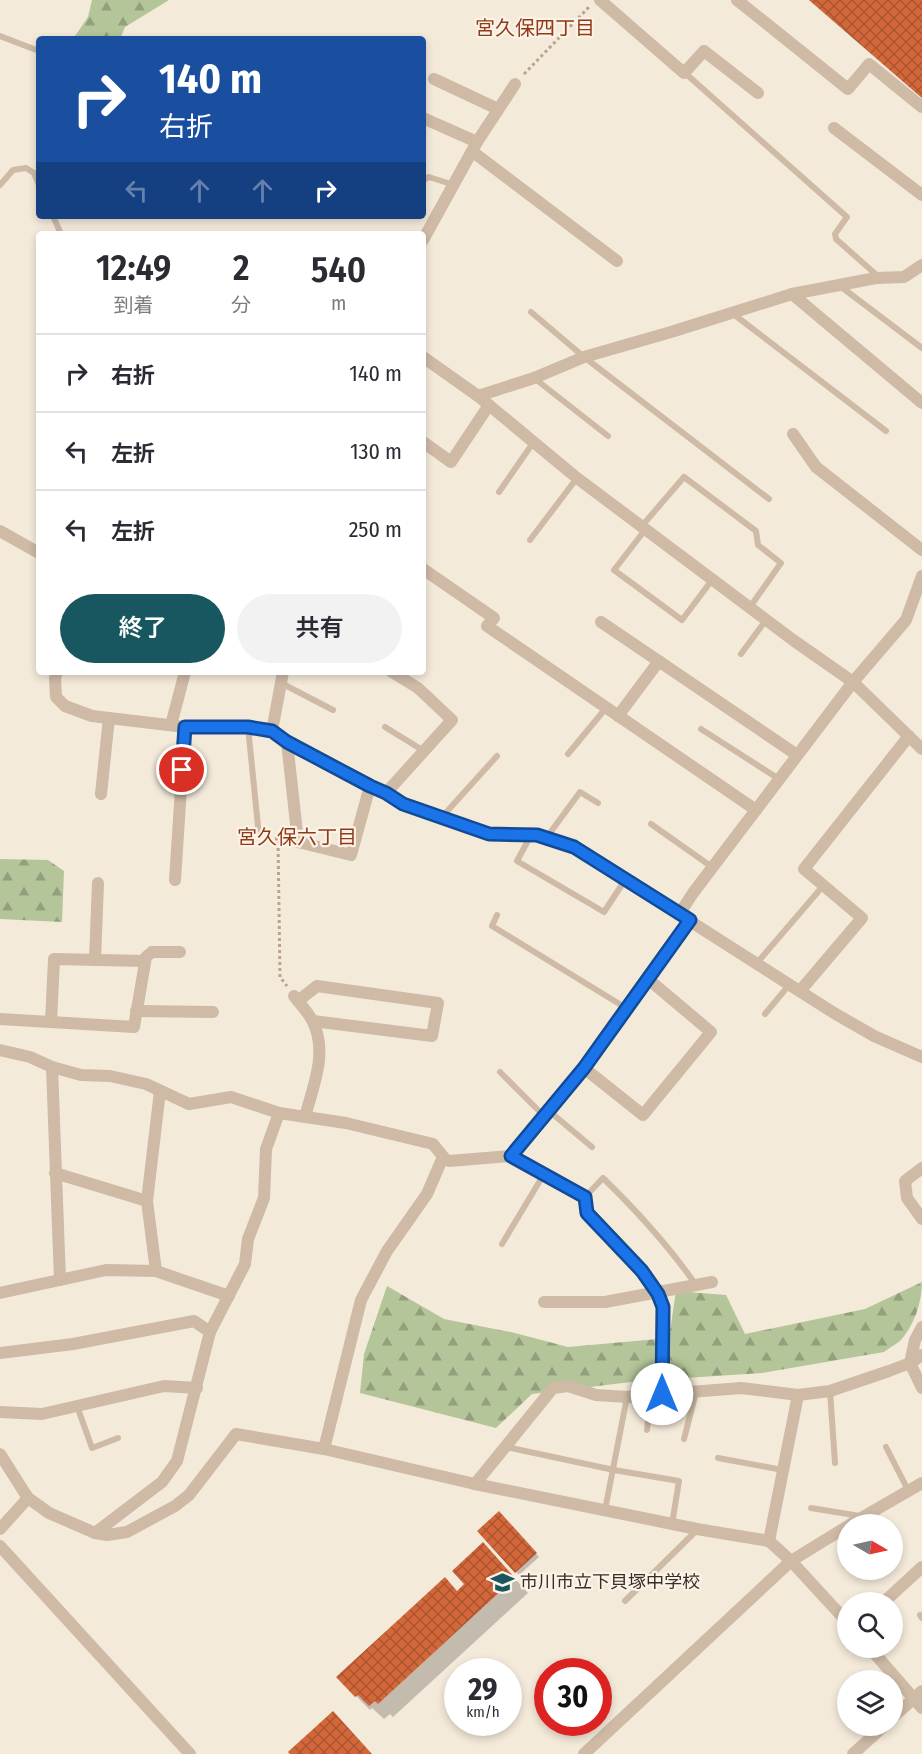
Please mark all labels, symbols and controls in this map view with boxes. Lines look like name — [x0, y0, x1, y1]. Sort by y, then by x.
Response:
district label: 宮久保四丁目 — [475, 16, 595, 40]
text: 140 m — [159, 54, 262, 104]
icon: right — [60, 60, 138, 138]
text: 右折 — [159, 111, 213, 143]
icon: left — [120, 174, 153, 207]
icon: ahead — [183, 174, 216, 207]
icon: ahead — [246, 174, 279, 207]
icon: right — [309, 174, 342, 207]
text: 12:49 — [96, 246, 171, 290]
text: 2 — [233, 246, 249, 290]
text: 540 — [311, 248, 366, 292]
text: m — [331, 291, 346, 315]
text: 到着 — [114, 293, 154, 317]
text: 分 — [231, 293, 251, 317]
icon: right — [60, 357, 93, 390]
text: 140 m — [349, 360, 402, 387]
text: 右折 — [111, 362, 155, 389]
icon: left — [60, 435, 93, 468]
text: 130 m — [350, 438, 402, 465]
text: 左折 — [111, 440, 155, 467]
icon: left — [60, 513, 93, 546]
text: 250 m — [349, 516, 402, 543]
text: 左折 — [111, 518, 155, 545]
button: 終了 — [60, 594, 225, 663]
button: 共有 — [237, 594, 402, 663]
pin — [156, 744, 207, 795]
icon: arrive — [165, 753, 198, 786]
district label: 宮久保六丁目 — [237, 825, 357, 849]
position arrow — [630, 1362, 694, 1426]
north arrow — [837, 1514, 903, 1580]
map controls — [837, 1514, 903, 1736]
school or university icon: 市川市立下貝塚中学校 — [489, 1569, 515, 1595]
place label: 市川市立下貝塚中学校 — [520, 1571, 700, 1593]
button: search — [837, 1592, 903, 1658]
speed limit sign: 30 — [534, 1658, 612, 1736]
button: layers — [837, 1670, 903, 1736]
text: 29 — [468, 1672, 498, 1708]
text: km/h — [466, 1703, 500, 1721]

